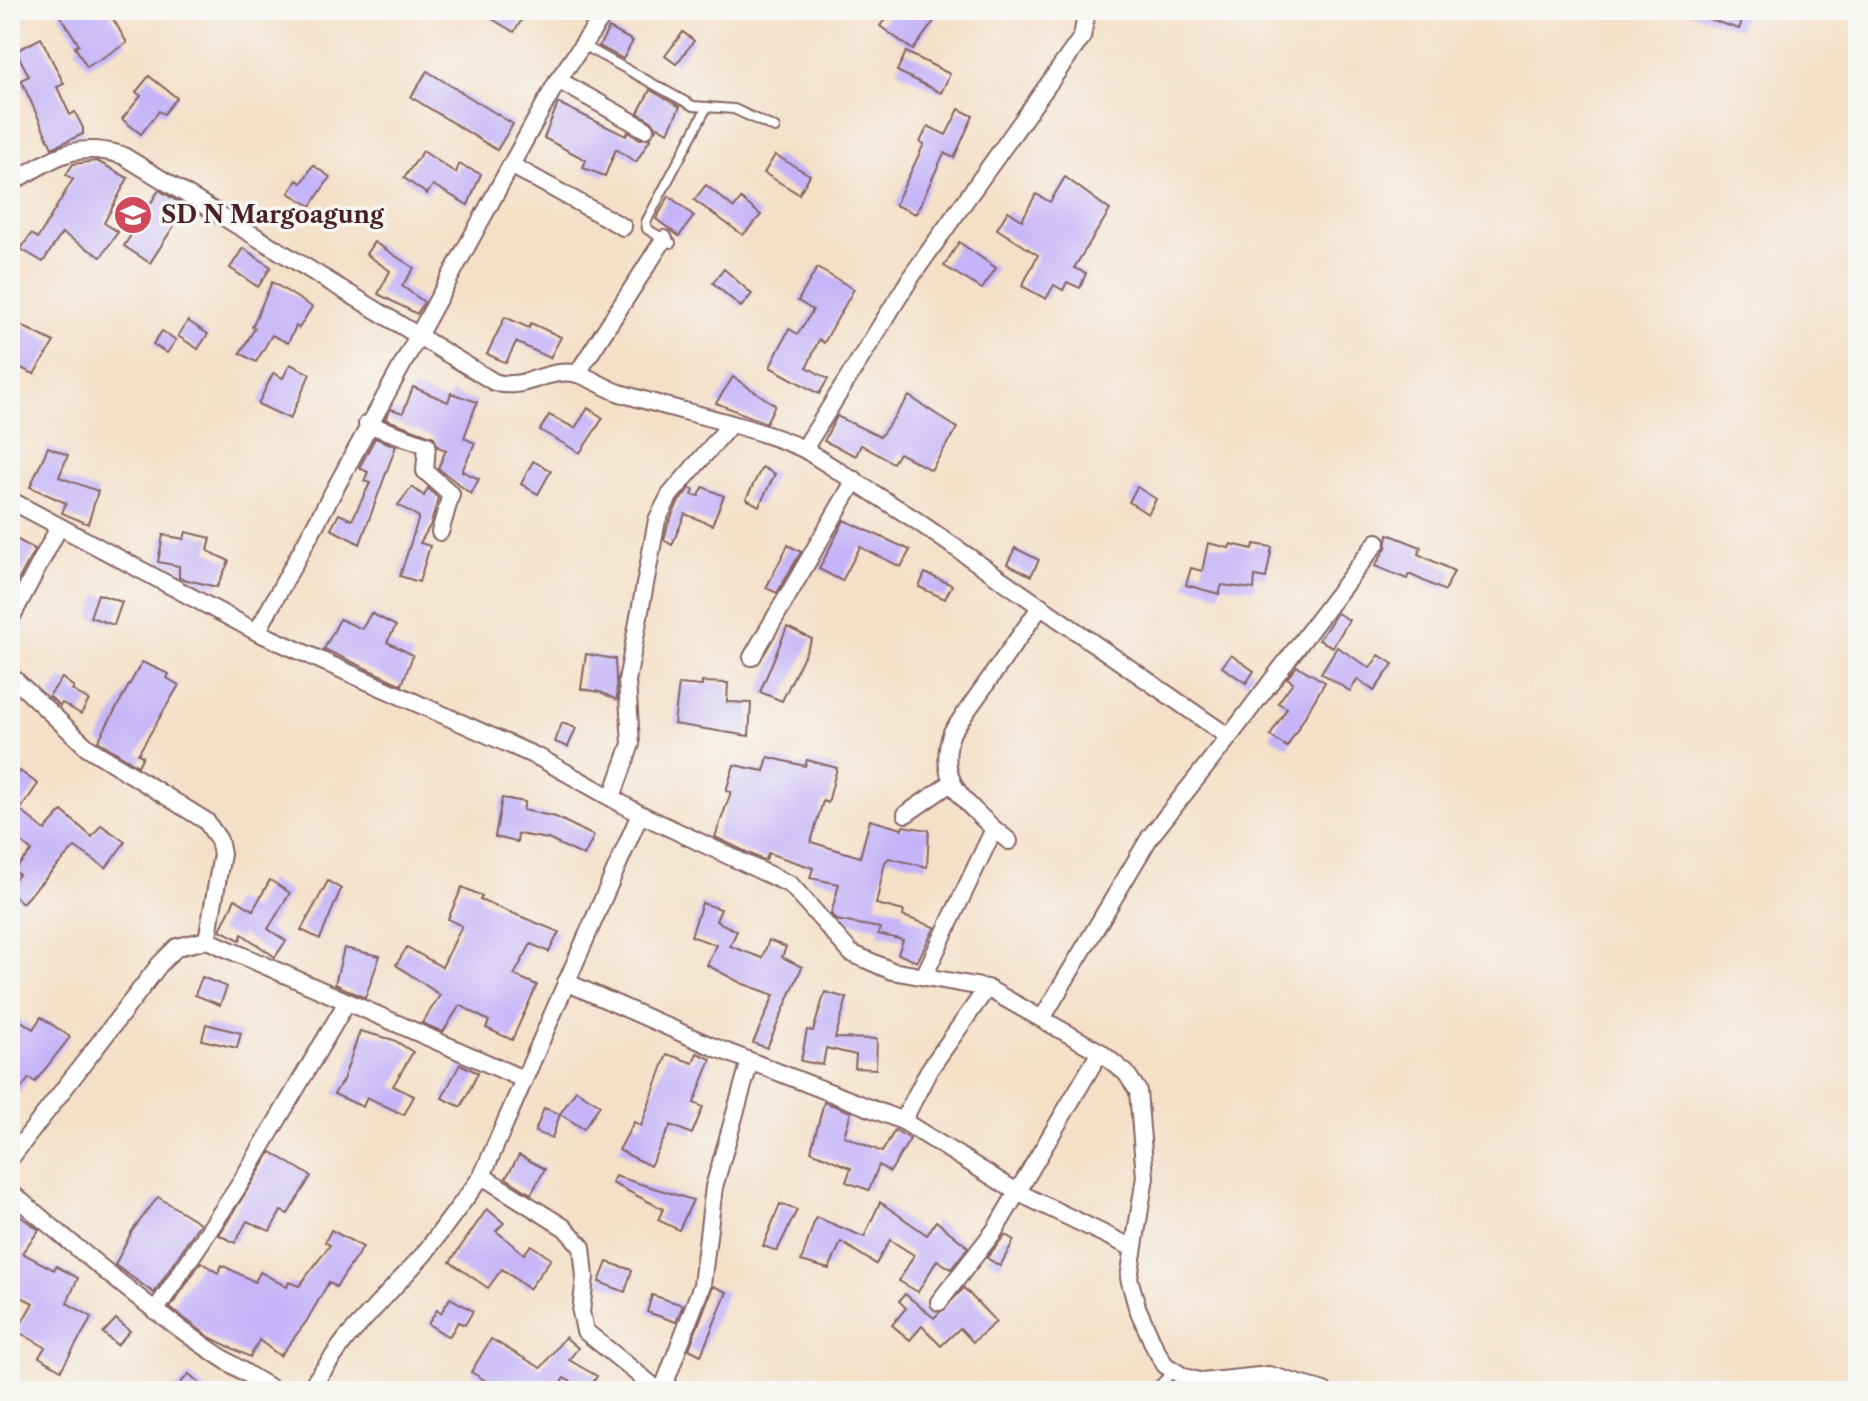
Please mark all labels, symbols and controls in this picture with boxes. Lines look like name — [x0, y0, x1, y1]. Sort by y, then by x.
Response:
school or university icon: SD N Margoagung — [112, 194, 154, 236]
place label: SD N Margoagung — [161, 200, 385, 229]

